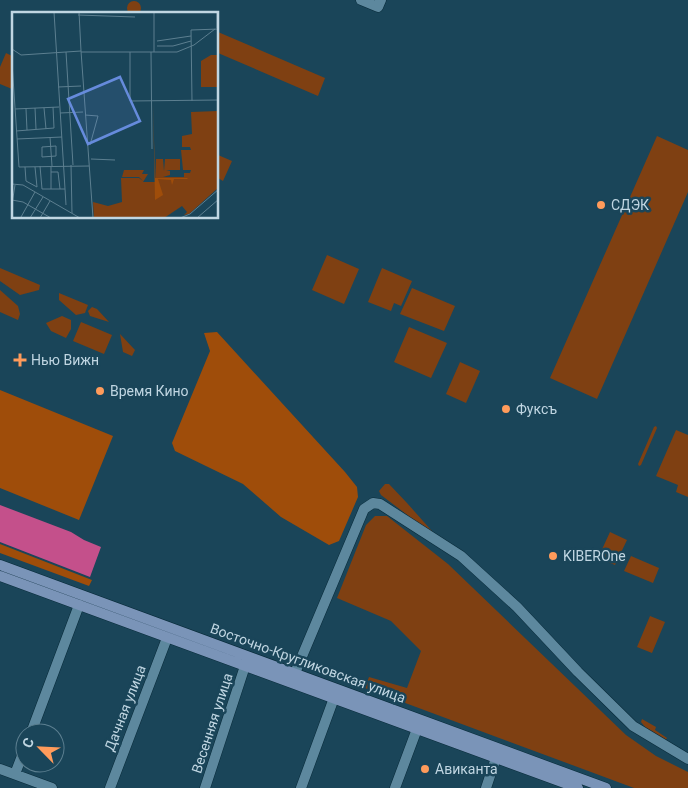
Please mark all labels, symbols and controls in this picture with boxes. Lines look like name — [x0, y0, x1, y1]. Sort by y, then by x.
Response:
inset map — [12, 12, 219, 219]
place label: СДЭК — [611, 197, 649, 213]
marker: СДЭК — [595, 199, 607, 211]
place label: Нью Вижн — [31, 352, 99, 368]
marker: Нью Вижн — [13, 353, 27, 367]
place label: Время Кино — [110, 383, 189, 399]
marker: Время Кино — [94, 385, 106, 397]
place label: Фуксъ — [516, 401, 557, 417]
marker: Фуксъ — [500, 403, 512, 415]
place label: KIBEROne — [563, 548, 626, 564]
marker: KIBEROne — [547, 550, 559, 562]
street label: Восточно-Кругликовская улица — [208, 620, 408, 706]
street label: Дачная улица — [101, 663, 149, 753]
street label: Весенняя улица — [188, 671, 236, 775]
north arrow — [15, 723, 65, 773]
text: С — [19, 735, 37, 750]
place label: Авиканта — [435, 761, 498, 777]
marker: Авиканта — [419, 763, 431, 775]

